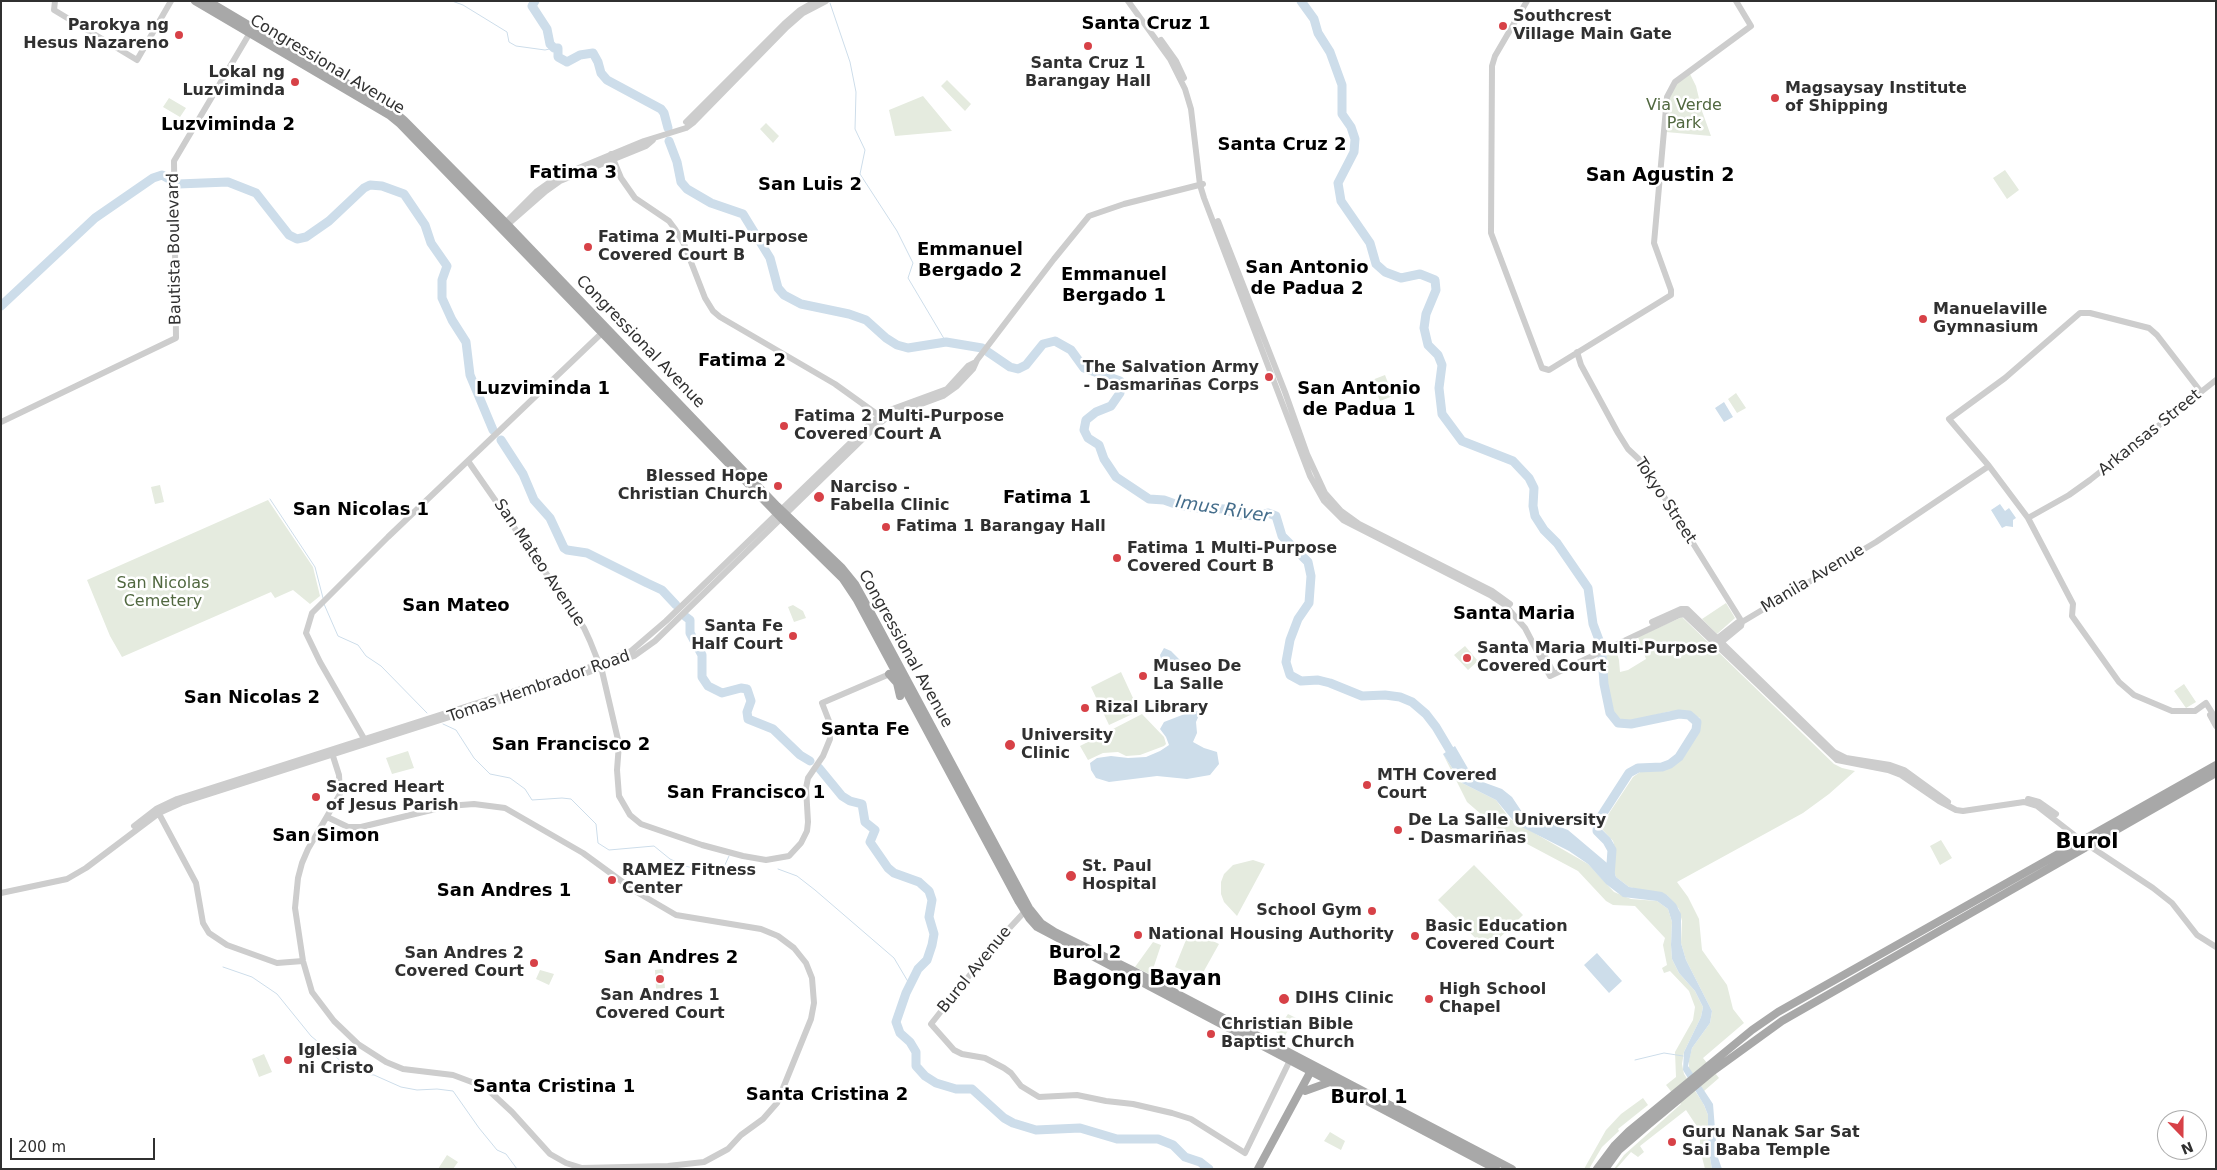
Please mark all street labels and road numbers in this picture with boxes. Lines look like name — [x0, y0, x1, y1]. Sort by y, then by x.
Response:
street label: Congressional Avenue — [246, 11, 408, 119]
street label: Bautista Boulevard — [164, 173, 186, 325]
street label: Congressional Avenue — [572, 272, 708, 412]
street label: Arkansas Street — [2095, 386, 2205, 480]
street label: Tokyo Street — [1630, 454, 1700, 548]
street label: San Mateo Avenue — [489, 496, 589, 630]
street label: Manila Avenue — [1758, 541, 1868, 617]
street label: Congressional Avenue — [854, 567, 956, 731]
street label: Tomas Hembrador Road — [445, 647, 633, 727]
street label: Burol Avenue — [934, 923, 1016, 1017]

